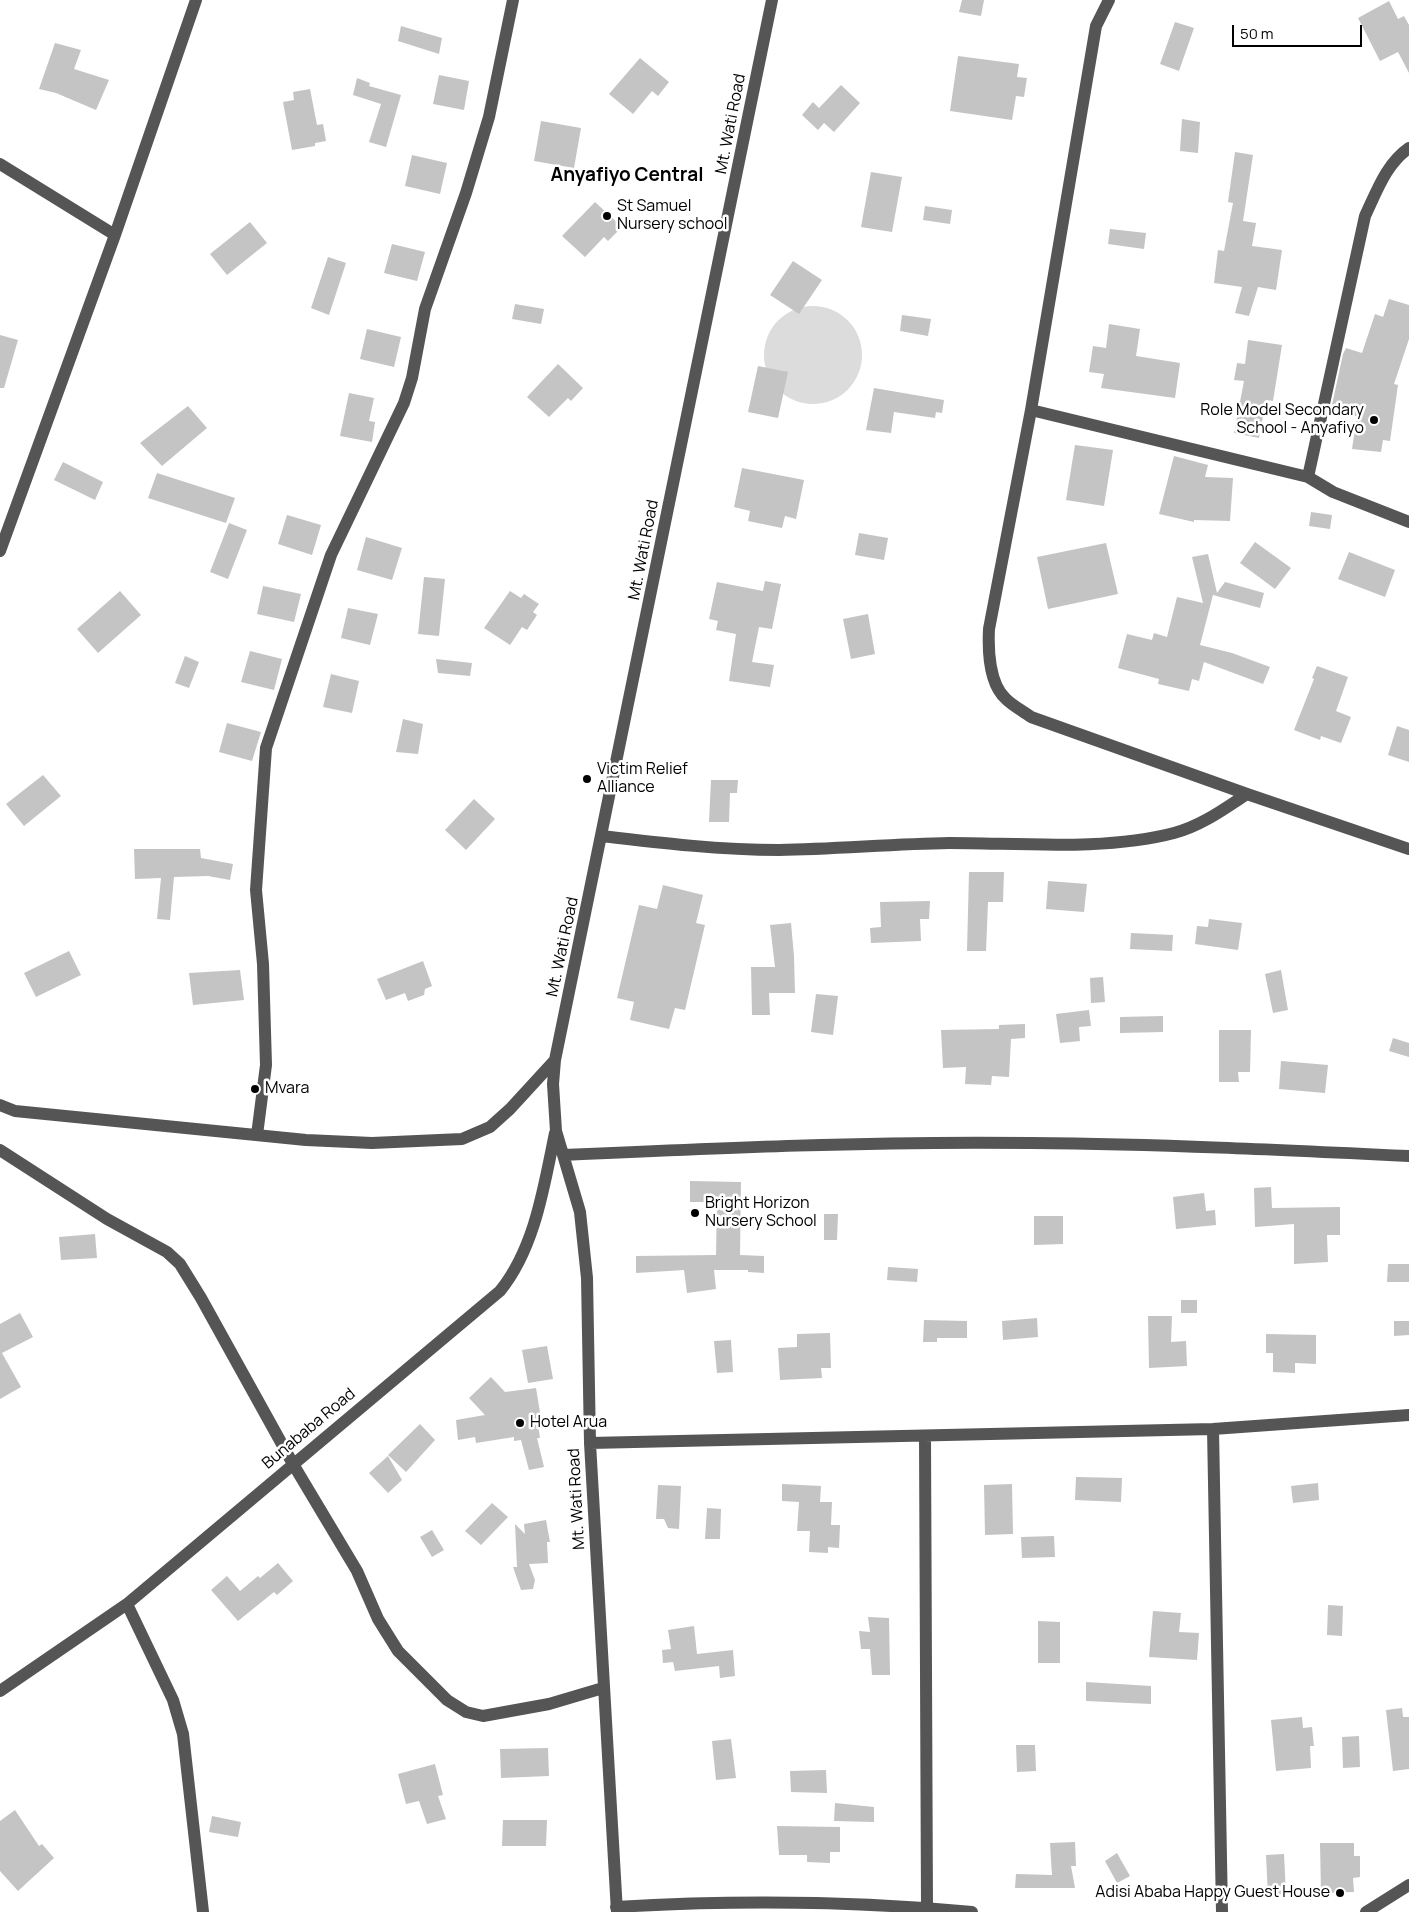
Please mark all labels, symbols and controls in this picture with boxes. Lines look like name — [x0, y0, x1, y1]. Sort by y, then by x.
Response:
scale bar — [1234, 15, 1364, 47]
text: 50 m — [1240, 23, 1274, 44]
street label: Mt. Wati Road — [712, 72, 750, 176]
district label: Anyafiyo Central — [551, 165, 703, 187]
place label: St Samuel Nursery school — [617, 197, 727, 235]
marker: St Samuel Nursery school — [601, 210, 613, 222]
place label: Role Model Secondary School - Anyafiyo — [1200, 401, 1364, 439]
marker: Role Model Secondary School - Anyafiyo — [1368, 414, 1380, 426]
street label: Mt. Wati Road — [625, 498, 663, 602]
place label: Victim Relief Alliance — [597, 760, 688, 798]
marker: Victim Relief Alliance — [581, 773, 593, 785]
street label: Mt. Wati Road — [543, 895, 583, 999]
place label: Mvara — [265, 1079, 309, 1099]
marker: Mvara — [249, 1083, 261, 1095]
place label: Bright Horizon Nursery School — [705, 1194, 817, 1232]
marker: Bright Horizon Nursery School — [689, 1207, 701, 1219]
street label: Bunababa Road — [259, 1385, 359, 1473]
place label: Hotel Arua — [530, 1413, 607, 1433]
marker: Hotel Arua — [514, 1417, 526, 1429]
street label: Mt. Wati Road — [565, 1448, 589, 1550]
place label: Adisi Ababa Happy Guest House — [1095, 1883, 1330, 1903]
marker: Adisi Ababa Happy Guest House — [1334, 1887, 1346, 1899]

